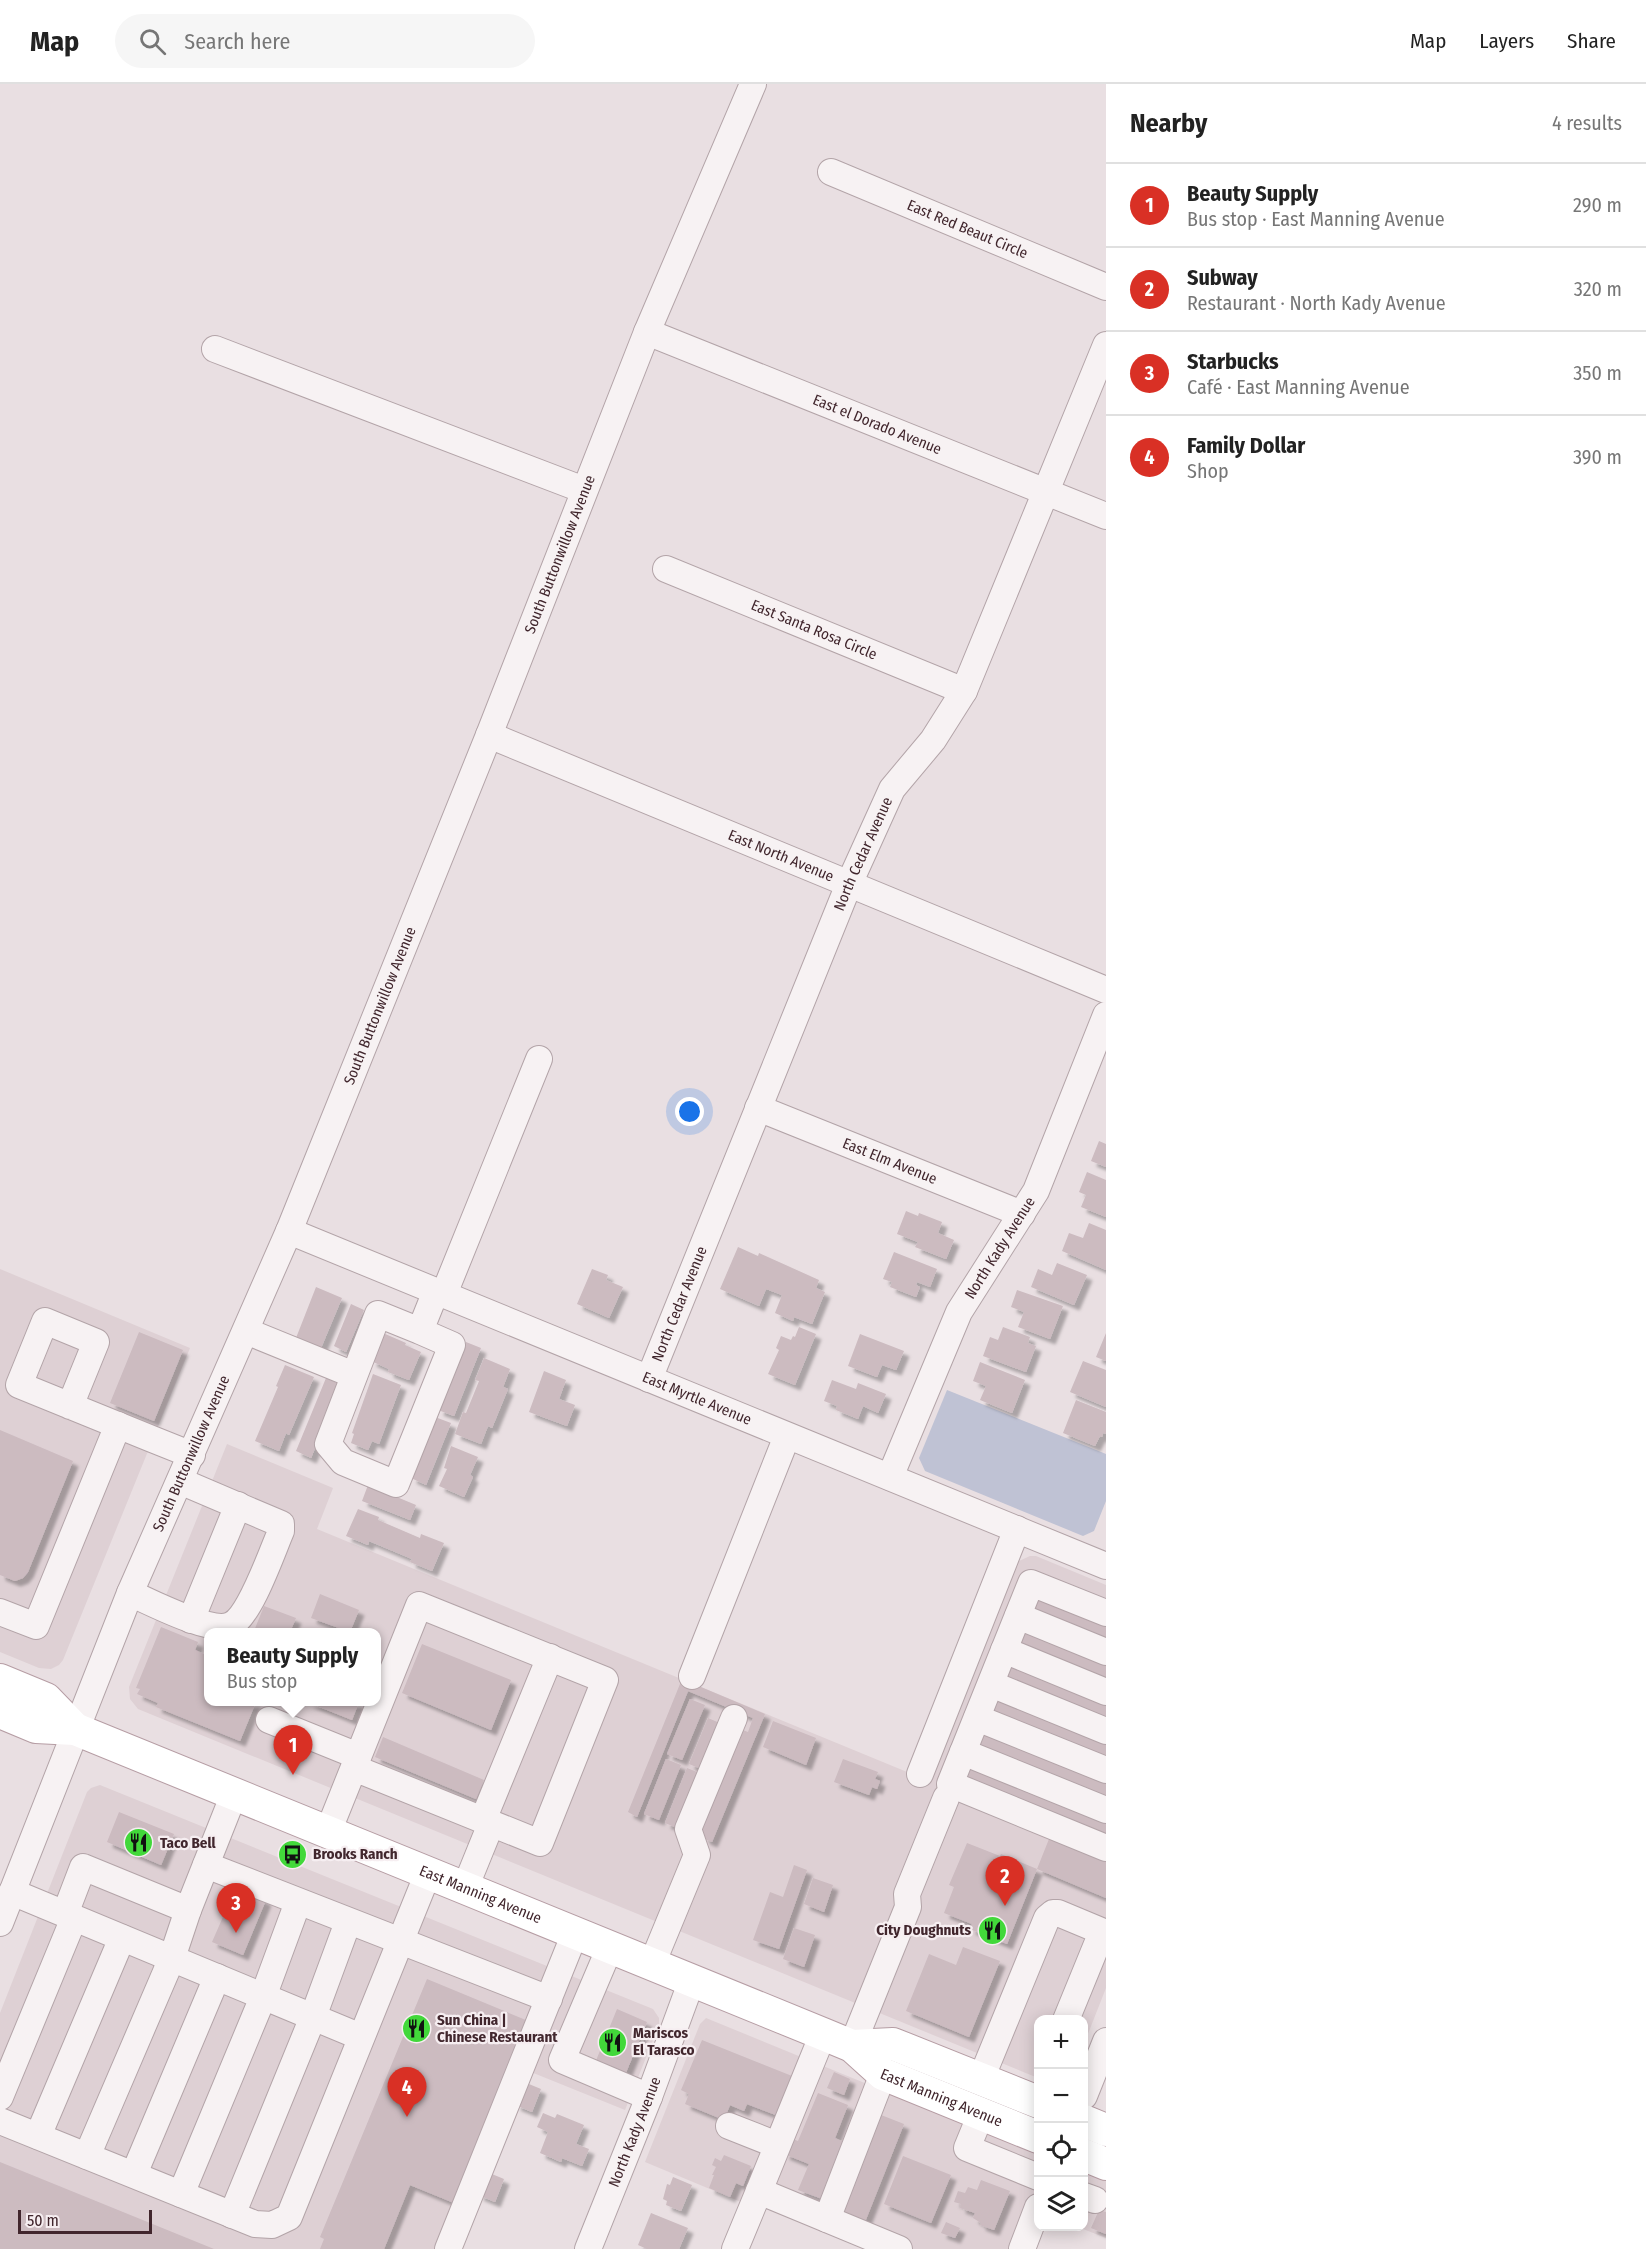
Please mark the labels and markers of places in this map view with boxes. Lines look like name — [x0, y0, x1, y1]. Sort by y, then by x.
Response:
pin: 1 — [274, 1726, 312, 1775]
restaurant icon: Taco Bell — [123, 1827, 155, 1859]
place label: Taco Bell — [160, 1834, 217, 1852]
bus stop icon: Brooks Ranch — [276, 1838, 308, 1870]
place label: Brooks Ranch — [313, 1845, 398, 1863]
pin: 2 — [986, 1856, 1024, 1906]
pin: 3 — [216, 1884, 256, 1933]
restaurant icon: City Doughnuts — [976, 1914, 1008, 1946]
place label: City Doughnuts — [876, 1921, 971, 1939]
place label: Sun China | Chinese Restaurant — [437, 2011, 558, 2046]
restaurant icon: Sun China | Chinese Restaurant — [400, 2013, 432, 2045]
place label: Mariscos El Tarasco — [633, 2024, 695, 2059]
restaurant icon: Mariscos El Tarasco — [596, 2026, 628, 2058]
pin: 4 — [388, 2068, 426, 2117]

